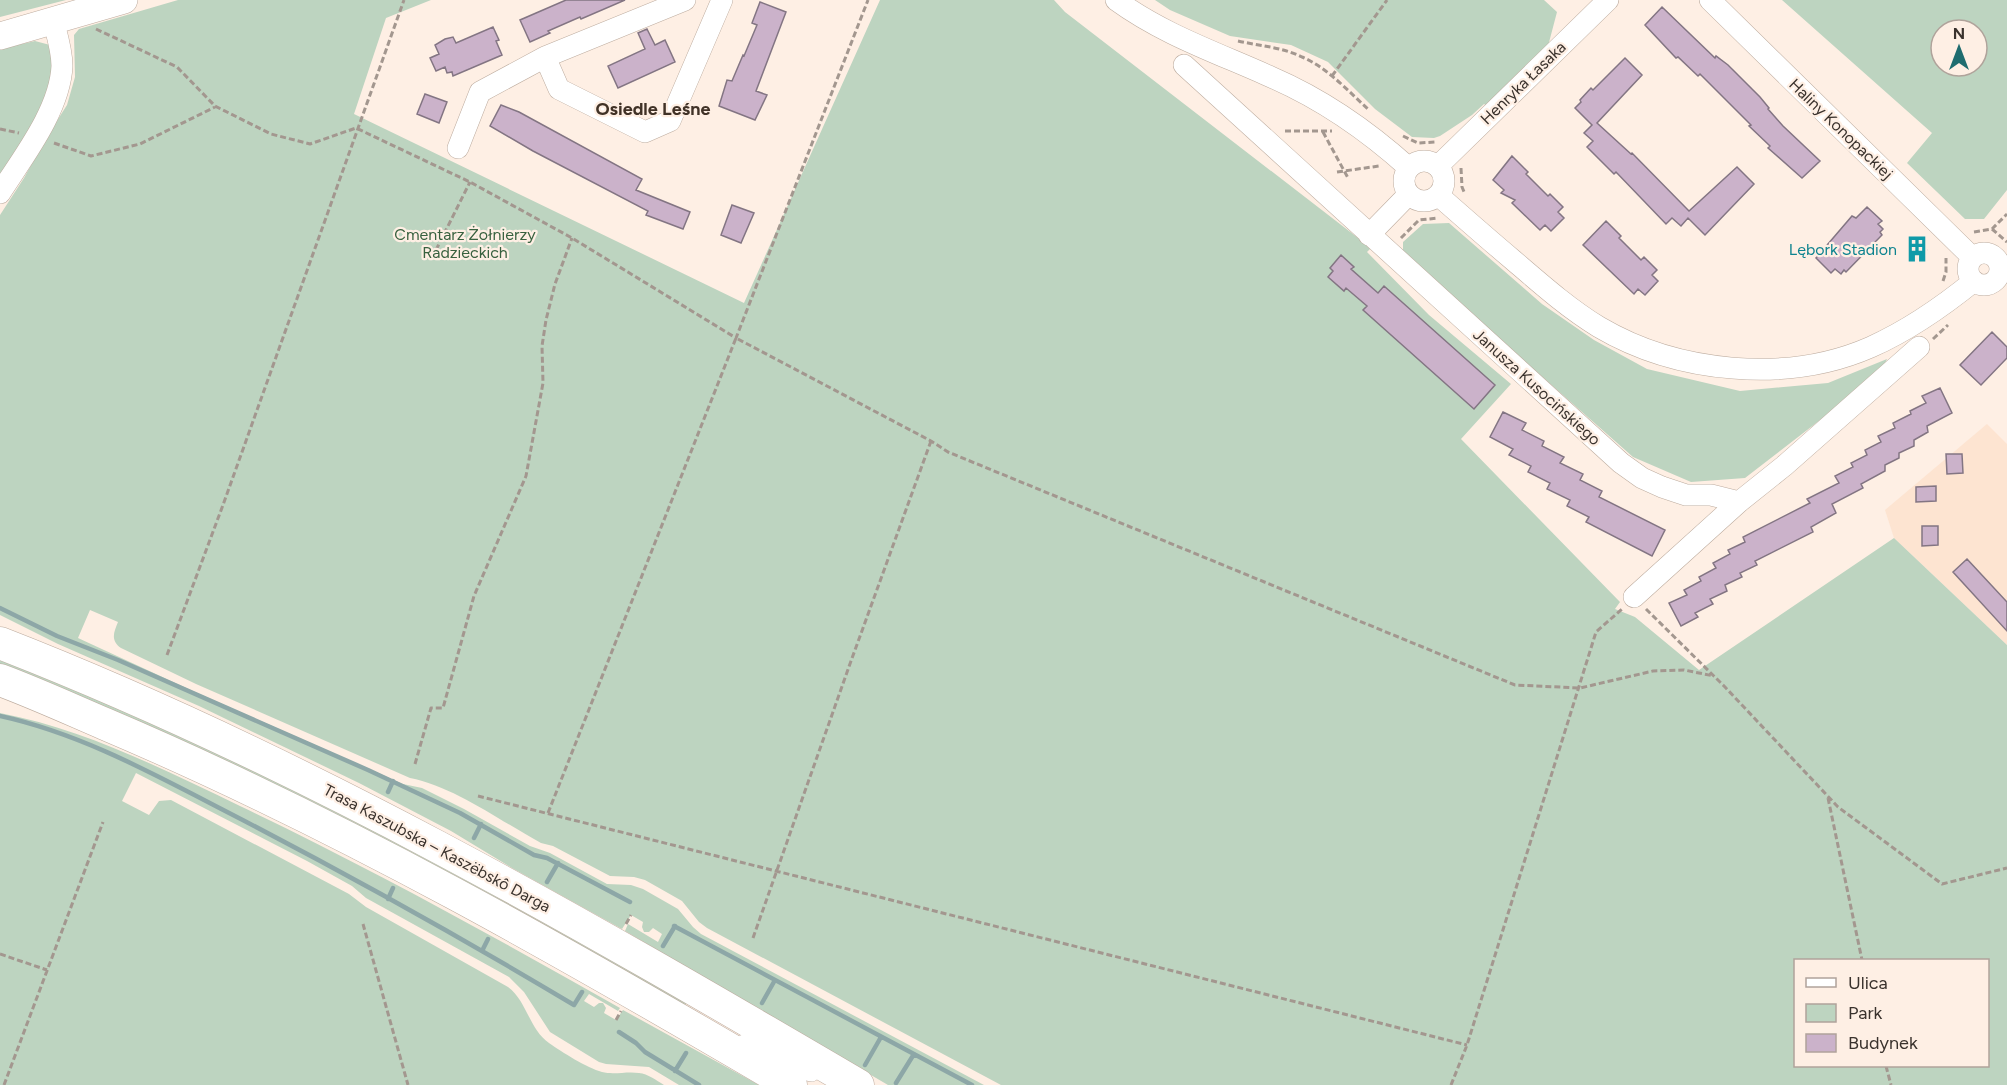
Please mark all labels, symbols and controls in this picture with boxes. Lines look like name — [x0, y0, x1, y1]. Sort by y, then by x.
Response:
north arrow — [1929, 18, 1989, 78]
text: N — [1953, 24, 1965, 43]
street label: Henryka Łasaka — [1476, 38, 1570, 128]
street label: Haliny Konopackiej — [1785, 75, 1897, 183]
district label: Osiedle Leśne — [595, 98, 711, 120]
park label: Cmentarz Żołnierzy Radzieckich — [394, 225, 536, 262]
building icon: Lębork Stadion — [1902, 234, 1932, 264]
place label: Lębork Stadion — [1789, 240, 1897, 259]
street label: Janusza Kusocińskiego — [1469, 325, 1605, 449]
street label: Trasa Kaszubska – Kaszëbskô Darga — [320, 780, 554, 916]
legend — [1794, 959, 1989, 1067]
text: Ulica — [1848, 972, 1888, 994]
text: Park — [1848, 1002, 1883, 1024]
text: Budynek — [1848, 1032, 1918, 1054]

